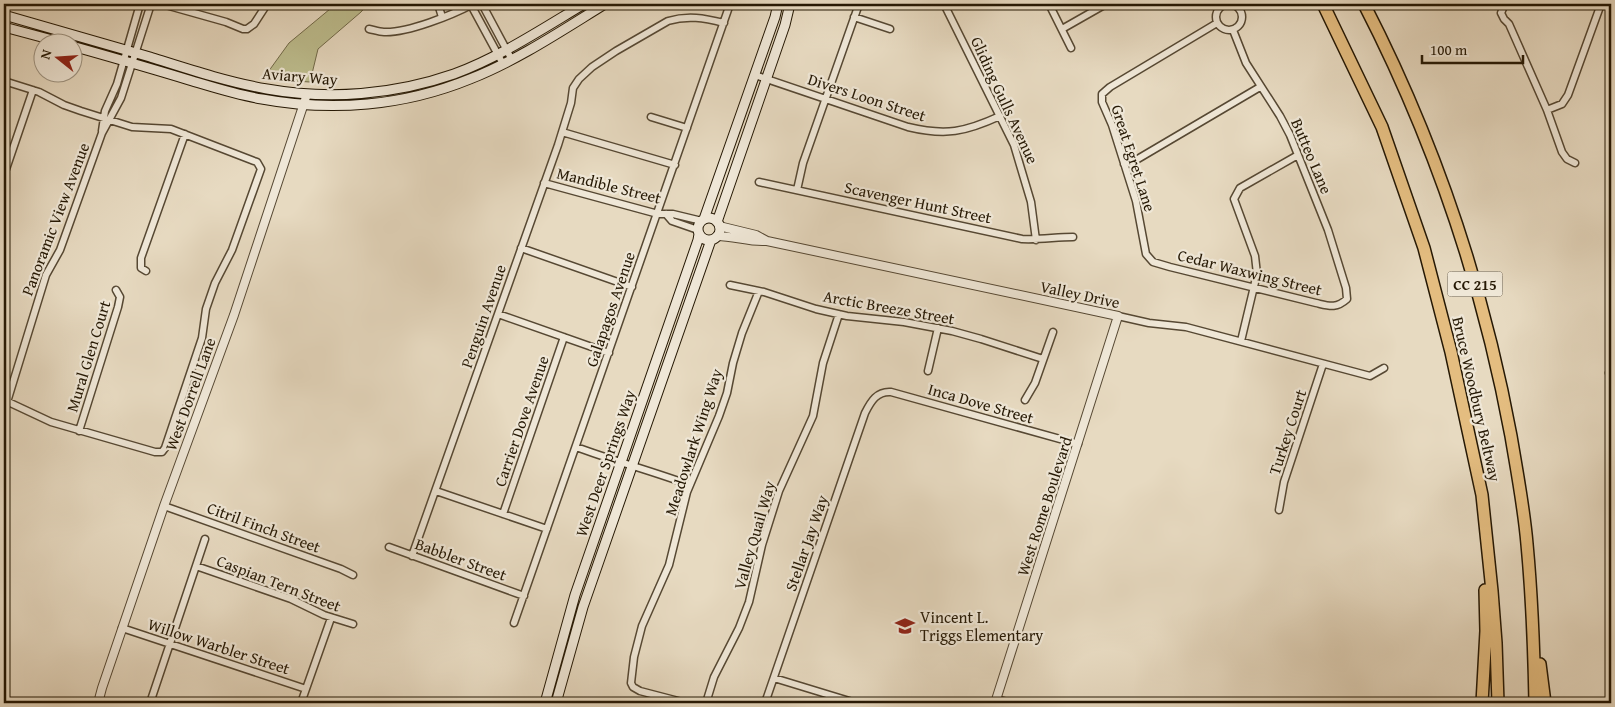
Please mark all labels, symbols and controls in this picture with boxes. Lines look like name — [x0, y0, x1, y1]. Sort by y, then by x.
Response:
north arrow — [32, 32, 82, 82]
street label: Gliding Gulls Avenue — [965, 32, 1045, 168]
scale bar — [1422, 32, 1524, 64]
text: 100 m — [1430, 39, 1468, 60]
text: N — [35, 46, 57, 62]
street label: Aviary Way — [261, 61, 339, 91]
street label: Divers Loon Street — [805, 67, 929, 128]
street label: Great Egret Lane — [1105, 102, 1163, 214]
street label: Butteo Lane — [1285, 114, 1339, 198]
street label: Panoramic View Avenue — [15, 139, 95, 299]
street label: Mandible Street — [554, 160, 664, 210]
street label: Scavenger Hunt Street — [842, 175, 994, 229]
street label: Cedar Waxwing Street — [1175, 242, 1325, 302]
street label: Galapagos Avenue — [579, 248, 641, 370]
street label: Penguin Avenue — [454, 261, 512, 371]
road number: CC 215 — [1448, 272, 1502, 296]
street label: Valley Drive — [1038, 274, 1122, 314]
street label: Arctic Breeze Street — [821, 284, 957, 330]
street label: Mural Glen Court — [60, 297, 116, 415]
street label: Bruce Woodbury Beltway — [1446, 314, 1508, 484]
street label: West Dorrell Lane — [158, 334, 222, 454]
street label: Carrier Dove Avenue — [487, 352, 555, 490]
street label: Meadowlark Wing Way — [658, 365, 728, 519]
street label: Inca Dove Street — [925, 376, 1037, 430]
street label: West Deer Springs Way — [569, 386, 641, 540]
street label: Turkey Court — [1262, 386, 1312, 478]
street label: West Rome Boulevard — [1010, 433, 1078, 579]
street label: Valley Quail Way — [727, 478, 781, 592]
street label: Stellar Jay Way — [778, 492, 834, 594]
street label: Citril Finch Street — [204, 495, 324, 559]
street label: Babbler Street — [412, 531, 510, 587]
street label: Caspian Tern Street — [213, 548, 345, 618]
place label: Vincent L. Triggs Elementary — [920, 605, 1043, 647]
street label: Willow Warbler Street — [145, 612, 293, 680]
school or university icon: Vincent L. Triggs Elementary — [894, 615, 916, 637]

